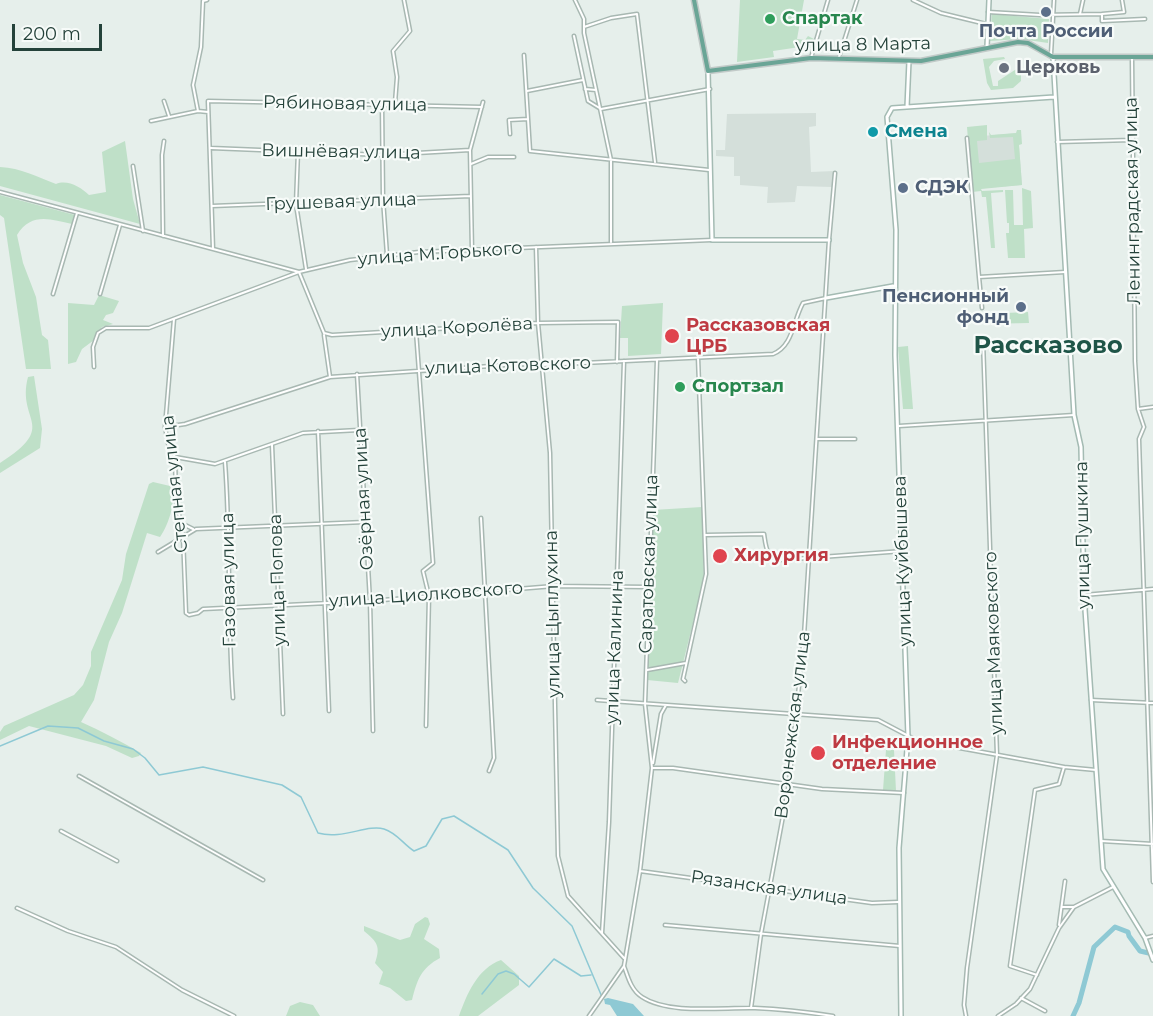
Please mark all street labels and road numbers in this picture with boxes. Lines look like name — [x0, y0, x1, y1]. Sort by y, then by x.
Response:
street label: улица 8 Марта — [795, 33, 931, 57]
street label: Рябиновая улица — [263, 92, 427, 116]
street label: Ленинградская улица — [1120, 97, 1146, 305]
street label: Вишнёвая улица — [261, 140, 421, 164]
street label: Грушевая улица — [265, 189, 417, 215]
street label: улица М.Горького — [357, 237, 523, 271]
street label: улица Королёва — [380, 313, 534, 343]
street label: улица Котовского — [425, 352, 591, 380]
street label: Степная улица — [157, 414, 193, 554]
street label: Озёрная улица — [349, 427, 379, 571]
street label: улица Пушкина — [1071, 461, 1095, 609]
street label: Саратовская улица — [635, 474, 663, 654]
street label: улица Куйбышева — [889, 475, 917, 647]
street label: Газовая улица — [217, 513, 241, 647]
street label: улица Попова — [265, 514, 291, 646]
street label: улица Цыплухина — [541, 530, 565, 698]
street label: улица Маяковского — [980, 551, 1008, 735]
street label: улица Калинина — [602, 569, 628, 725]
street label: улица Циолковского — [328, 577, 524, 613]
street label: Воронежская улица — [771, 630, 815, 820]
street label: Рязанская улица — [689, 866, 849, 910]

